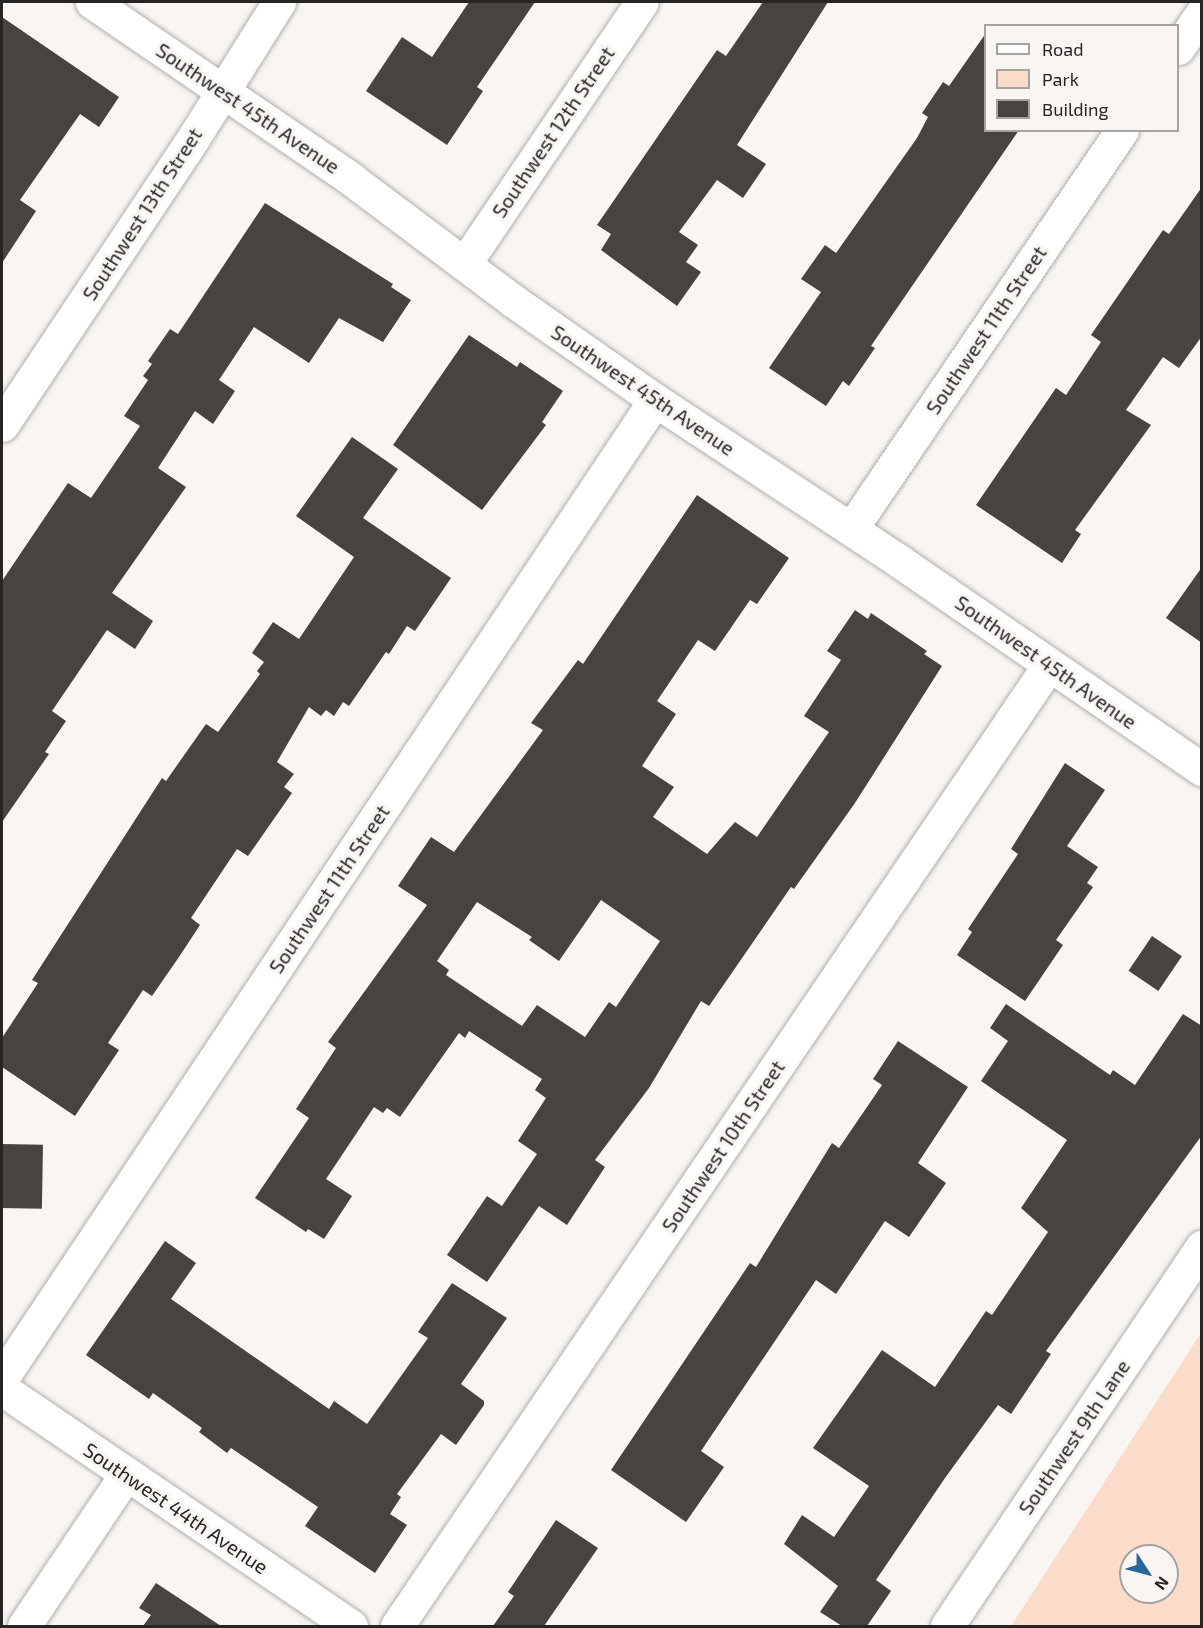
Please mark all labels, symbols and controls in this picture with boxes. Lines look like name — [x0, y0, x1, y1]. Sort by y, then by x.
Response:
legend — [984, 24, 1179, 132]
street label: Southwest 45th Avenue — [152, 38, 344, 178]
text: Road — [1042, 38, 1083, 60]
street label: Southwest 12th Street — [487, 42, 619, 222]
text: Park — [1042, 68, 1079, 90]
text: Building — [1042, 98, 1109, 120]
street label: Southwest 13th Street — [77, 123, 207, 305]
street label: Southwest 11th Street — [921, 241, 1051, 419]
street label: Southwest 45th Avenue — [547, 320, 739, 460]
street label: Southwest 45th Avenue — [951, 590, 1141, 734]
street label: Southwest 11th Street — [264, 800, 394, 978]
street label: Southwest 10th Street — [657, 1056, 789, 1236]
street label: Southwest 9th Lane — [1013, 1355, 1135, 1519]
street label: Southwest 44th Avenue — [79, 1437, 273, 1579]
north arrow — [1119, 1544, 1179, 1604]
text: N — [1151, 1573, 1173, 1594]

